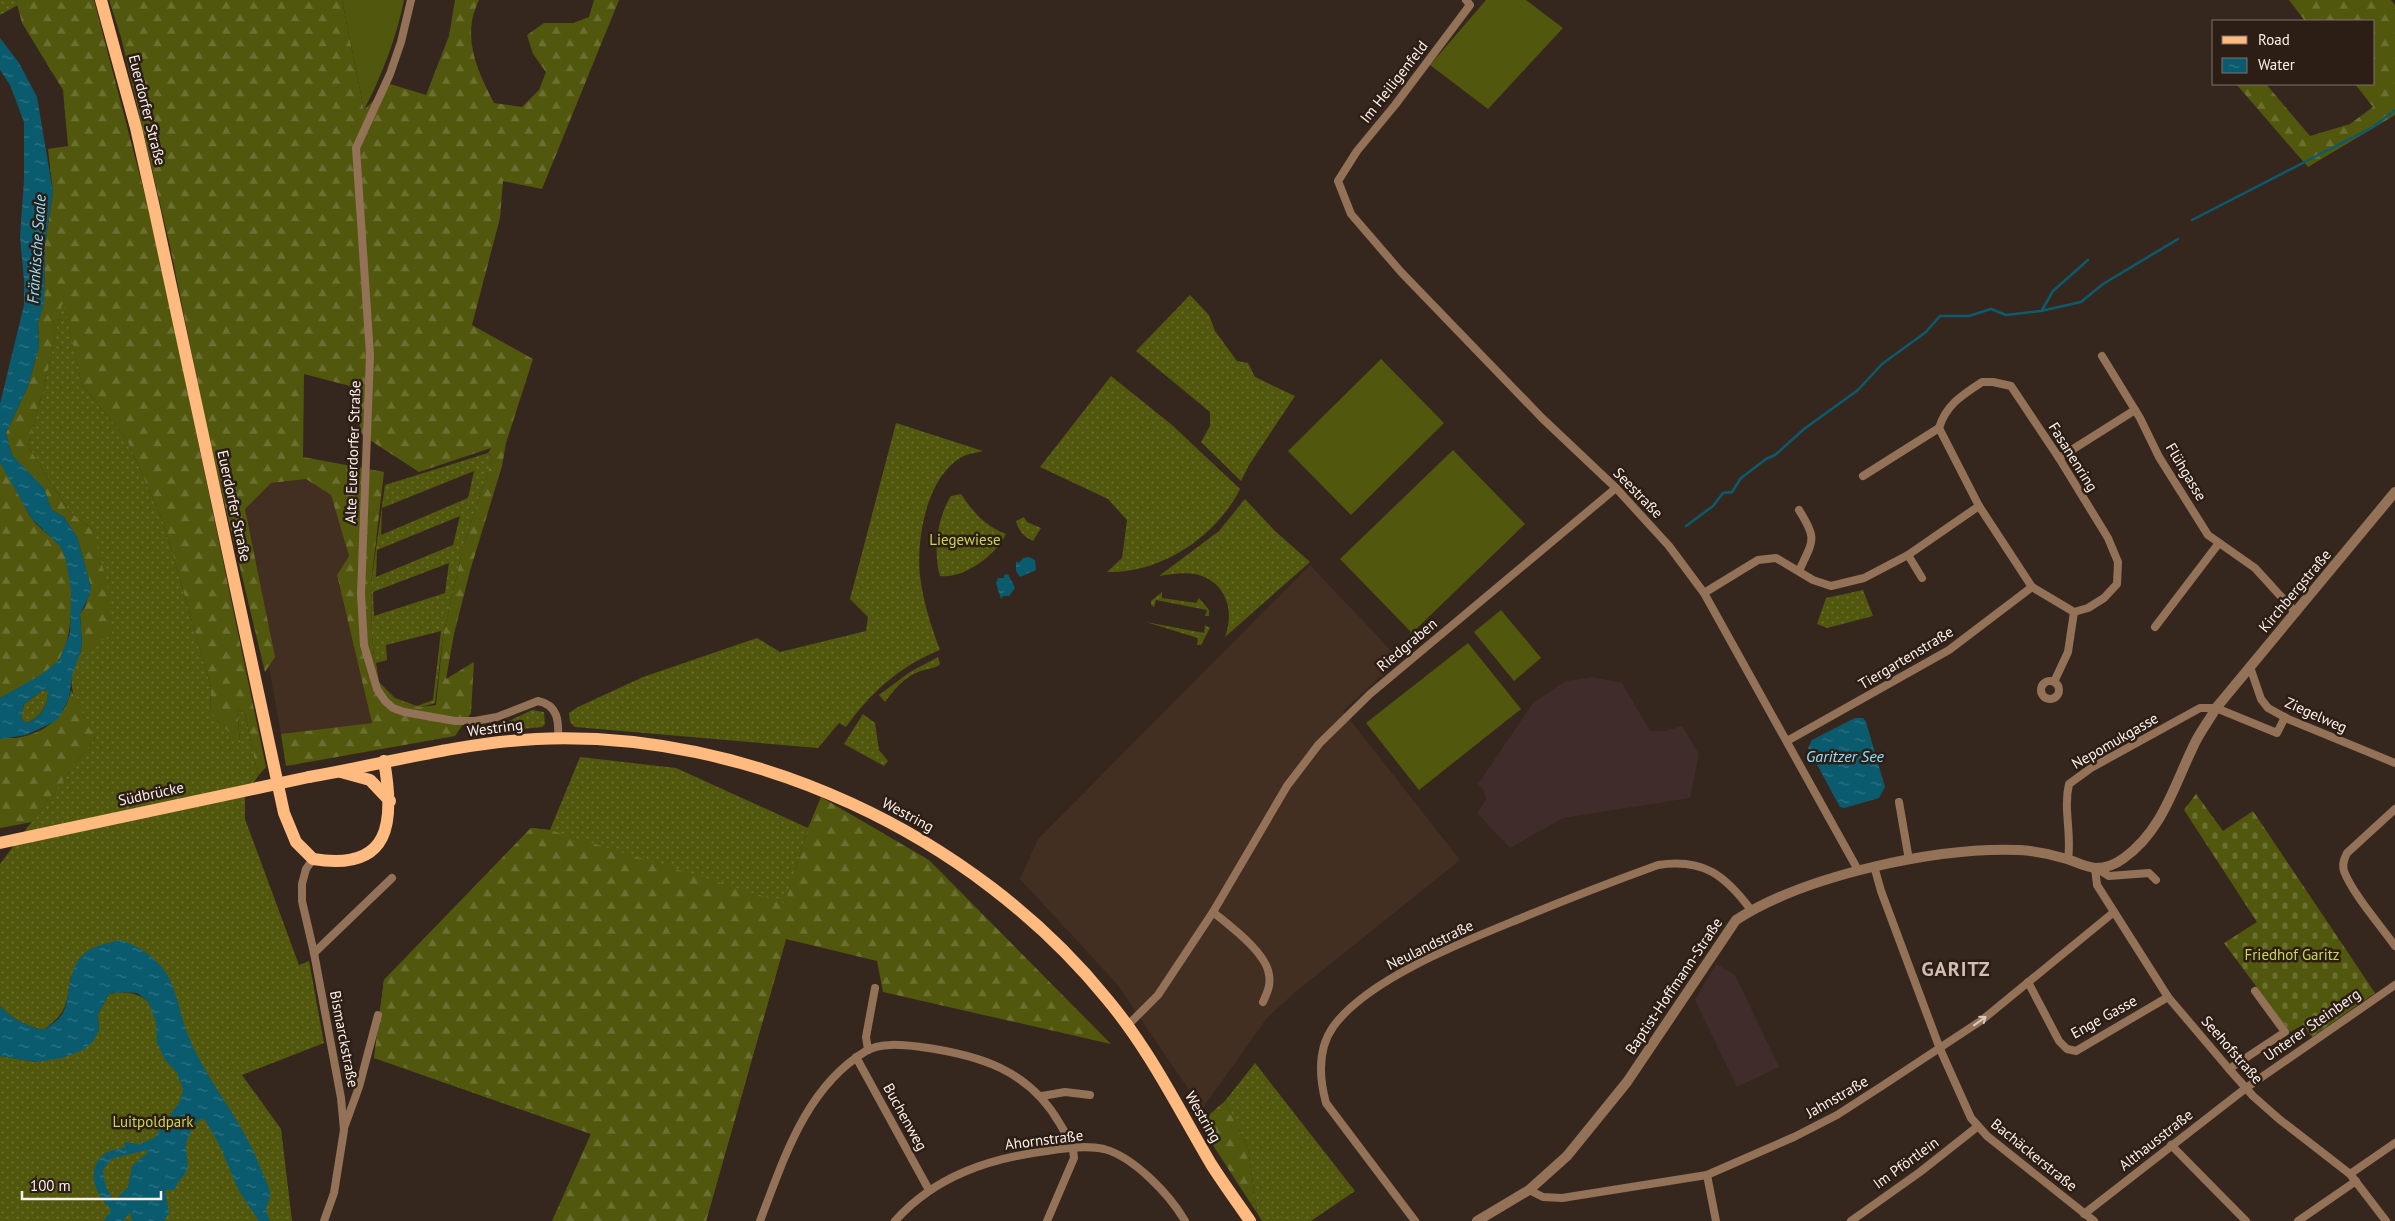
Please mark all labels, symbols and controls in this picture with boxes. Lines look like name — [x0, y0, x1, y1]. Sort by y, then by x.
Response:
legend — [2212, 20, 2375, 85]
text: Road — [2258, 30, 2290, 49]
street label: Im Heiligenfeld — [1356, 37, 1432, 127]
street label: Euerdorfer Straße — [125, 53, 170, 167]
text: Water — [2258, 55, 2295, 74]
water label: Fränkische Saale — [22, 193, 50, 304]
street label: Alte Euerdorfer Straße — [341, 380, 364, 524]
street label: Fasanenring — [2045, 418, 2102, 495]
street label: Flühgasse — [2162, 439, 2211, 504]
street label: Euerdorfer Straße — [213, 448, 256, 563]
street label: Seestraße — [1609, 463, 1667, 522]
park label: Liegewiese — [929, 530, 1001, 549]
street label: Kirchbergstraße — [2254, 545, 2335, 636]
street label: Riedgraben — [1373, 614, 1441, 675]
street label: Tiergartenstraße — [1855, 622, 1957, 693]
street label: Ziegelweg — [2282, 692, 2350, 737]
street label: Nepomukgasse — [2068, 708, 2161, 773]
street label: Westring — [466, 715, 524, 740]
water label: Garitzer See — [1806, 746, 1885, 766]
street label: Südbrücke — [116, 777, 186, 810]
street label: Westring — [879, 793, 938, 836]
street label: Baptist-Hoffmann-Straße — [1621, 914, 1726, 1058]
street label: Neulandstraße — [1383, 915, 1476, 974]
park label: Friedhof Garitz — [2245, 945, 2339, 964]
district label: GARITZ — [1921, 956, 1991, 982]
street label: Unterer Steinberg — [2260, 984, 2364, 1065]
street label: Bismarckstraße — [326, 989, 363, 1089]
street label: Enge Gasse — [2067, 991, 2140, 1043]
street label: Seehofstraße — [2198, 1012, 2267, 1088]
one-way arrow — [1973, 1016, 1987, 1026]
street label: Jahnstraße — [1801, 1071, 1871, 1122]
street label: Buchenweg — [879, 1080, 932, 1154]
street label: Westring — [1181, 1088, 1226, 1146]
street label: Althausstraße — [2115, 1105, 2197, 1174]
park label: Luitpoldpark — [112, 1112, 194, 1131]
street label: Bachäckerstraße — [1987, 1114, 2081, 1195]
street label: Ahornstraße — [1004, 1125, 1084, 1154]
street label: Im Pförtlein — [1869, 1132, 1942, 1193]
scale bar — [22, 1168, 161, 1200]
text: 100 m — [30, 1176, 71, 1195]

